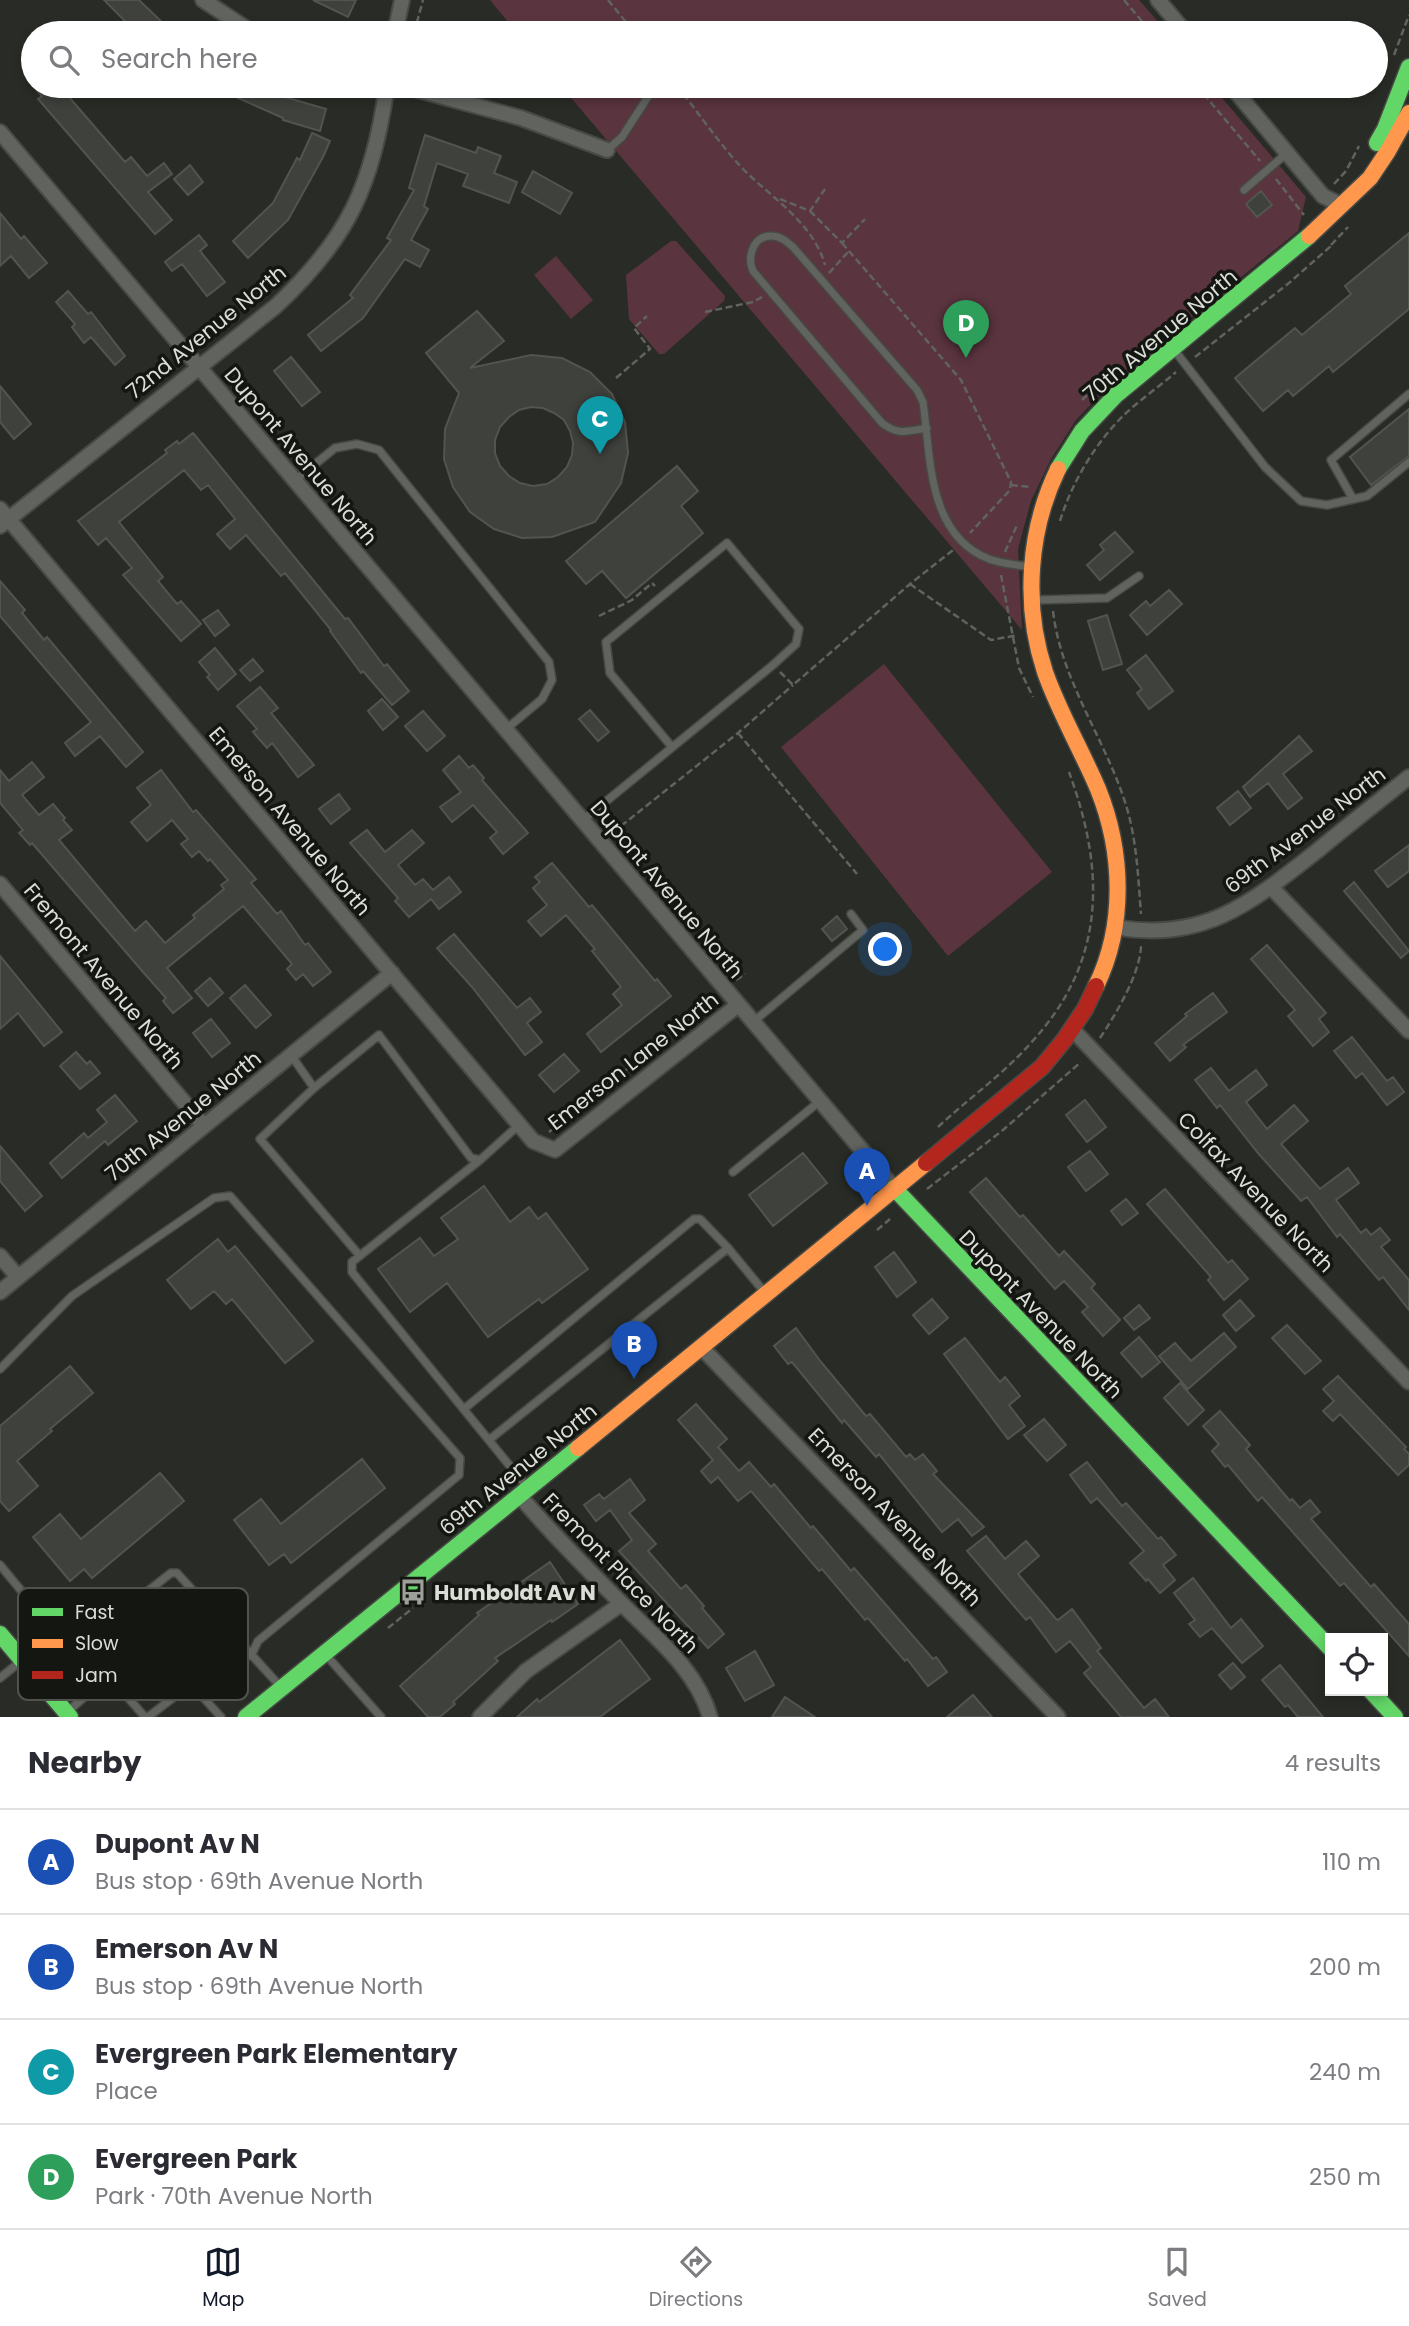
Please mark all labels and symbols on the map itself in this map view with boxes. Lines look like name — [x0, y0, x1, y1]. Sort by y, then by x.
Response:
street label: 72nd Avenue North — [120, 258, 292, 406]
street label: 70th Avenue North — [1077, 262, 1243, 408]
pin: D — [943, 300, 989, 358]
street label: Dupont Avenue North — [218, 361, 384, 551]
pin: C — [577, 396, 623, 454]
street label: Emerson Avenue North — [202, 720, 378, 922]
street label: 69th Avenue North — [1218, 760, 1392, 900]
street label: Dupont Avenue North — [584, 794, 750, 984]
street label: Fremont Avenue North — [17, 877, 191, 1075]
your location — [868, 932, 902, 966]
street label: Emerson Lane North — [542, 985, 724, 1137]
street label: 70th Avenue North — [99, 1044, 267, 1188]
street label: Colfax Avenue North — [1172, 1105, 1340, 1279]
pin: A — [844, 1148, 890, 1206]
street label: Dupont Avenue North — [953, 1223, 1129, 1405]
pin: B — [611, 1321, 657, 1379]
street label: 69th Avenue North — [433, 1396, 603, 1542]
street label: Emerson Avenue North — [802, 1421, 988, 1613]
street label: Fremont Place North — [537, 1486, 705, 1660]
bus stop icon: Humboldt Av N — [398, 1577, 428, 1607]
place label: Humboldt Av N — [434, 1578, 596, 1607]
legend — [18, 1588, 248, 1700]
text: Fast — [75, 1599, 114, 1626]
text: Slow — [75, 1630, 119, 1657]
text: Jam — [75, 1662, 117, 1689]

